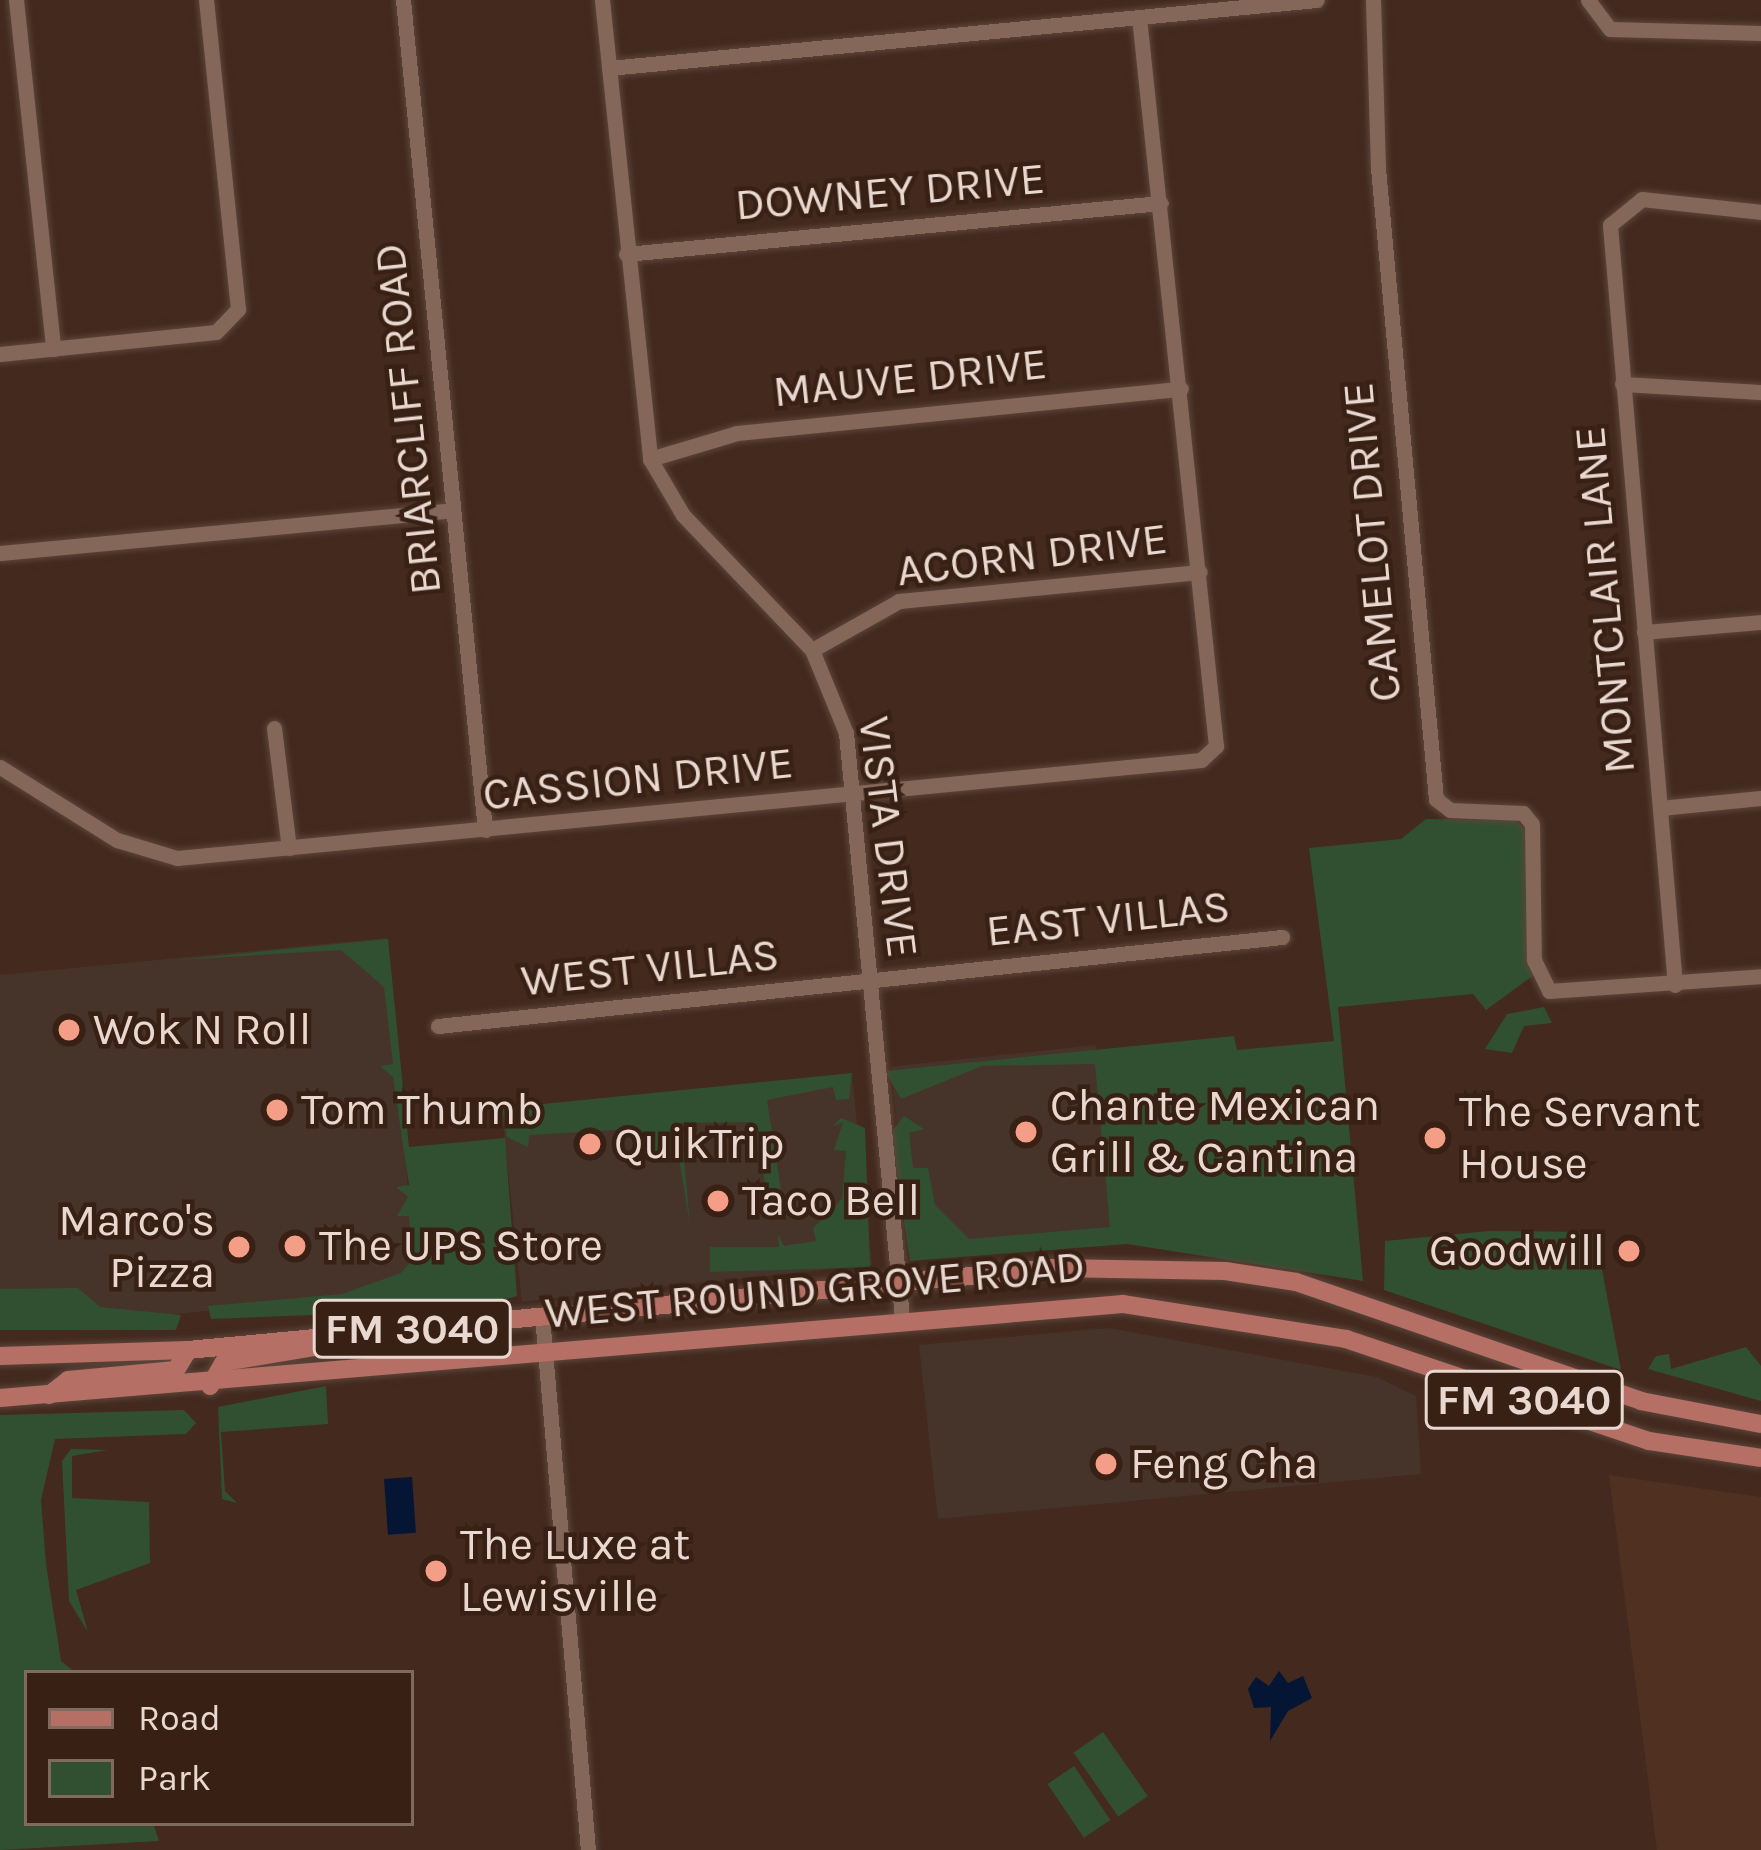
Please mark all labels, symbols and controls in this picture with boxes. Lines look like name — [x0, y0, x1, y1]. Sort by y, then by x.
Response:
street label: DOWNEY DRIVE — [733, 152, 1047, 232]
street label: BRIARCLIFF ROAD — [363, 241, 453, 597]
street label: MAUVE DRIVE — [770, 337, 1050, 419]
street label: CAMELOT DRIVE — [1331, 380, 1413, 704]
street label: MONTCLAIR LANE — [1563, 424, 1647, 776]
street label: ACORN DRIVE — [894, 512, 1170, 598]
street label: VISTA DRIVE — [846, 713, 930, 961]
street label: CASSION DRIVE — [480, 736, 796, 822]
street label: EAST VILLAS — [984, 879, 1232, 959]
street label: WEST VILLAS — [518, 928, 782, 1008]
place label: Wok N Roll — [93, 1003, 311, 1057]
marker: Wok N Roll — [56, 1017, 82, 1043]
place label: Chante Mexican Grill & Cantina — [1050, 1079, 1380, 1185]
place label: Tom Thumb — [301, 1083, 543, 1137]
place label: The Servant House — [1459, 1085, 1701, 1191]
marker: Tom Thumb — [264, 1097, 290, 1123]
place label: QuikTrip — [614, 1117, 785, 1171]
marker: Chante Mexican Grill & Cantina — [1013, 1119, 1039, 1145]
marker: The Servant House — [1422, 1125, 1448, 1151]
marker: QuikTrip — [577, 1131, 603, 1157]
place label: Taco Bell — [742, 1174, 920, 1228]
marker: Taco Bell — [705, 1188, 731, 1214]
place label: Marco's Pizza — [58, 1194, 215, 1300]
place label: The UPS Store — [319, 1219, 603, 1273]
place label: Goodwill — [1429, 1224, 1605, 1278]
marker: The UPS Store — [282, 1233, 308, 1259]
marker: Marco's Pizza — [226, 1234, 252, 1260]
marker: Goodwill — [1616, 1238, 1642, 1264]
street label: WEST ROUND GROVE ROAD — [543, 1239, 1087, 1341]
road number: FM 3040 — [310, 1293, 514, 1365]
road number: FM 3040 — [1422, 1364, 1626, 1436]
place label: Feng Cha — [1130, 1437, 1318, 1491]
marker: Feng Cha — [1093, 1451, 1119, 1477]
place label: The Luxe at Lewisville — [460, 1518, 690, 1624]
marker: The Luxe at Lewisville — [423, 1558, 449, 1584]
legend — [24, 1670, 414, 1826]
text: Road — [138, 1697, 221, 1739]
text: Park — [138, 1757, 211, 1799]

